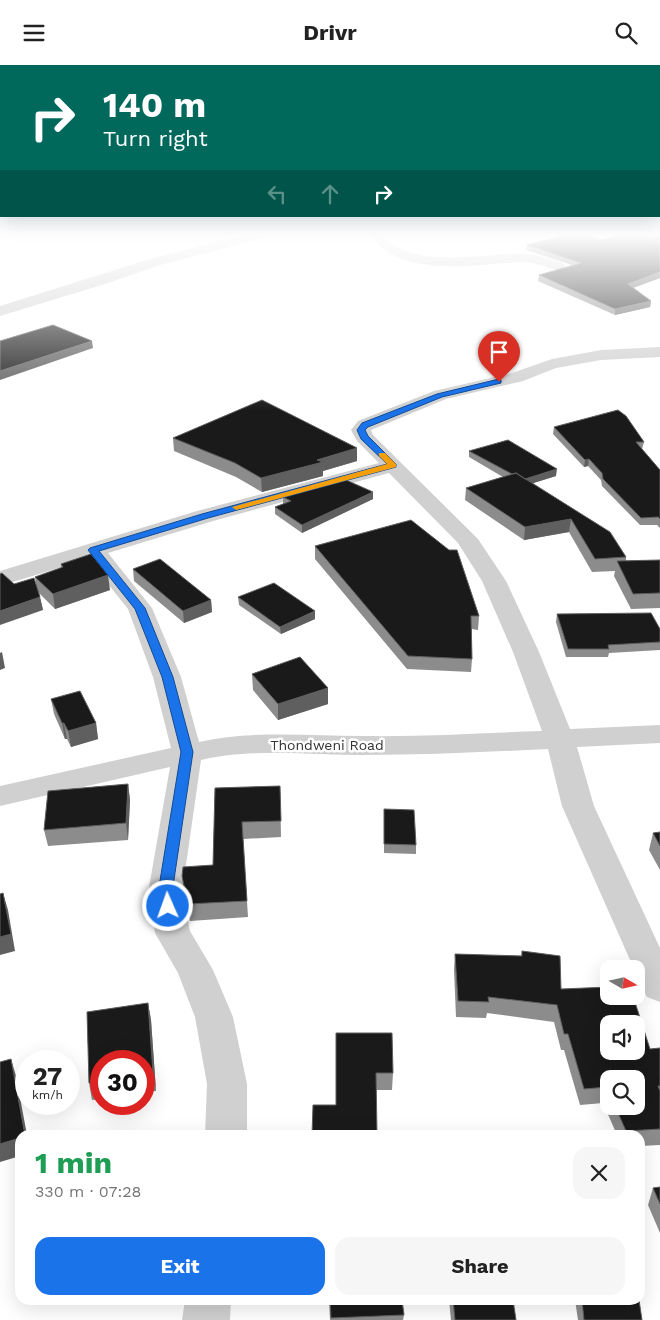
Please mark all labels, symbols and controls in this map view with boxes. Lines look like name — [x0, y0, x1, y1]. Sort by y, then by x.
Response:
icon: menu — [20, 19, 48, 47]
icon: search — [612, 19, 640, 47]
text: Drivr — [303, 20, 357, 45]
text: 140 m — [103, 84, 206, 126]
icon: right — [20, 85, 85, 150]
text: Turn right — [103, 126, 208, 151]
icon: left — [263, 180, 291, 208]
icon: ahead — [316, 180, 344, 208]
icon: right — [369, 180, 397, 208]
pin — [478, 331, 520, 382]
icon: arrive — [485, 338, 513, 366]
street label: Thondweni Road — [270, 737, 384, 753]
position arrow — [141, 879, 193, 931]
north arrow — [600, 960, 645, 1005]
map controls — [600, 960, 645, 1115]
button: sound — [600, 1015, 645, 1060]
speed limit sign: 30 — [90, 1050, 155, 1115]
text: 27 — [33, 1062, 62, 1091]
button: search — [600, 1070, 645, 1115]
text: km/h — [32, 1088, 63, 1102]
text: 1 min — [35, 1145, 112, 1180]
button: close — [573, 1147, 625, 1199]
text: 330 m · 07:28 — [35, 1182, 141, 1201]
button: Exit — [35, 1237, 325, 1295]
button: Share — [335, 1237, 625, 1295]

